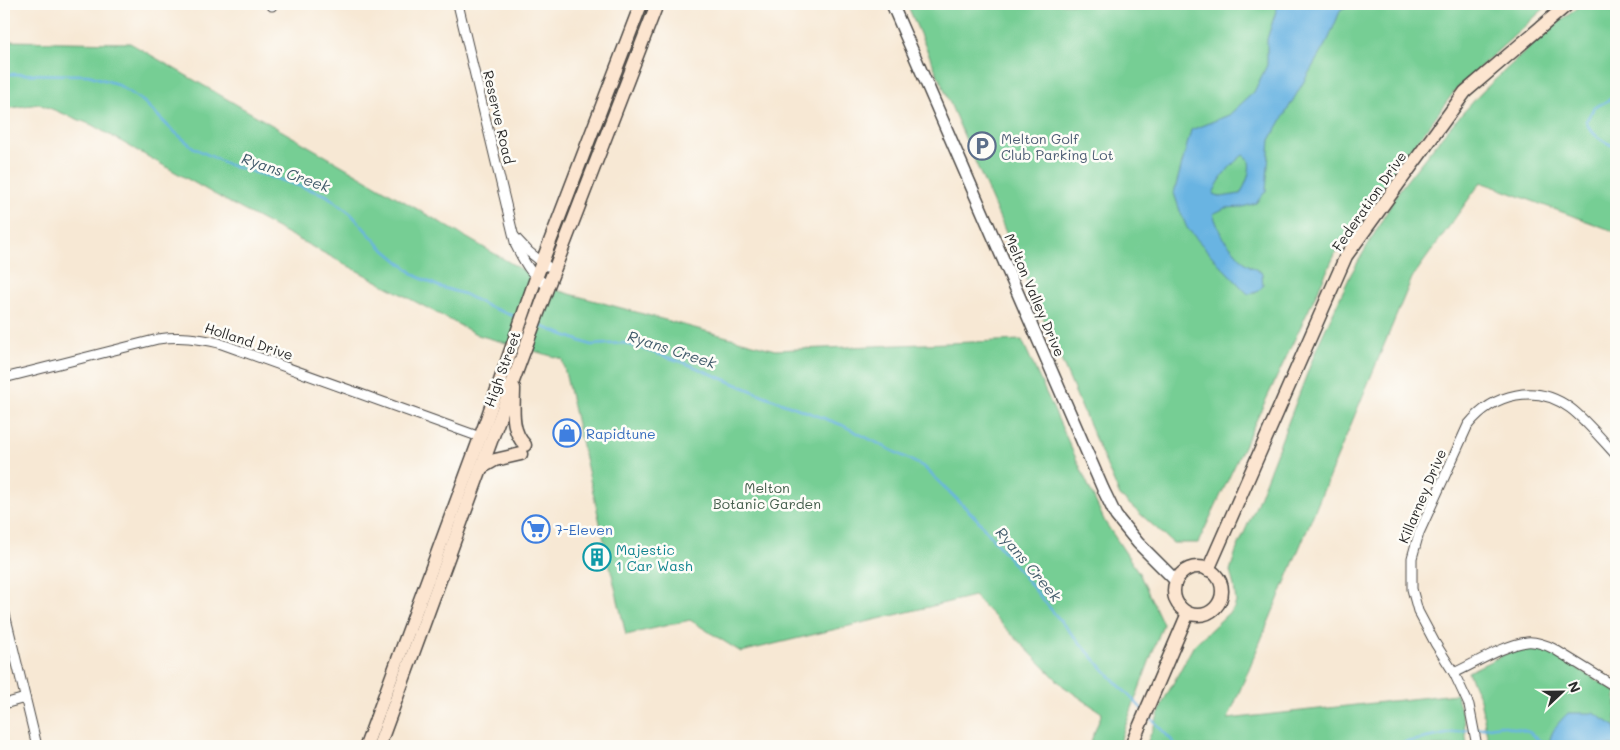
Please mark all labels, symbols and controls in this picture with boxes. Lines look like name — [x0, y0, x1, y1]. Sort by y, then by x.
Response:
street label: Reserve Road — [479, 68, 519, 166]
place label: Melton Golf Club Parking Lot — [1001, 129, 1114, 164]
parking icon: Melton Golf Club Parking Lot — [967, 131, 997, 161]
street label: Federation Drive — [1327, 147, 1411, 255]
water label: Ryans Creek — [239, 148, 334, 197]
street label: Melton Valley Drive — [1000, 230, 1070, 360]
street label: Holland Drive — [202, 318, 296, 364]
water label: Ryans Creek — [625, 325, 720, 373]
street label: High Street — [480, 328, 524, 410]
shop icon: Rapidtune — [552, 418, 582, 448]
place label: Rapidtune — [586, 424, 656, 443]
street label: Killarney Drive — [1394, 446, 1450, 546]
park label: Melton Botanic Garden — [713, 478, 821, 513]
supermarket icon: 7-Eleven — [521, 514, 551, 544]
place label: 7-Eleven — [555, 520, 613, 539]
water label: Ryans Creek — [992, 522, 1067, 606]
place label: Majestic 1 Car Wash — [616, 540, 693, 575]
building icon: Majestic 1 Car Wash — [582, 542, 612, 572]
north arrow — [1538, 668, 1588, 718]
text: N — [1564, 678, 1585, 695]

